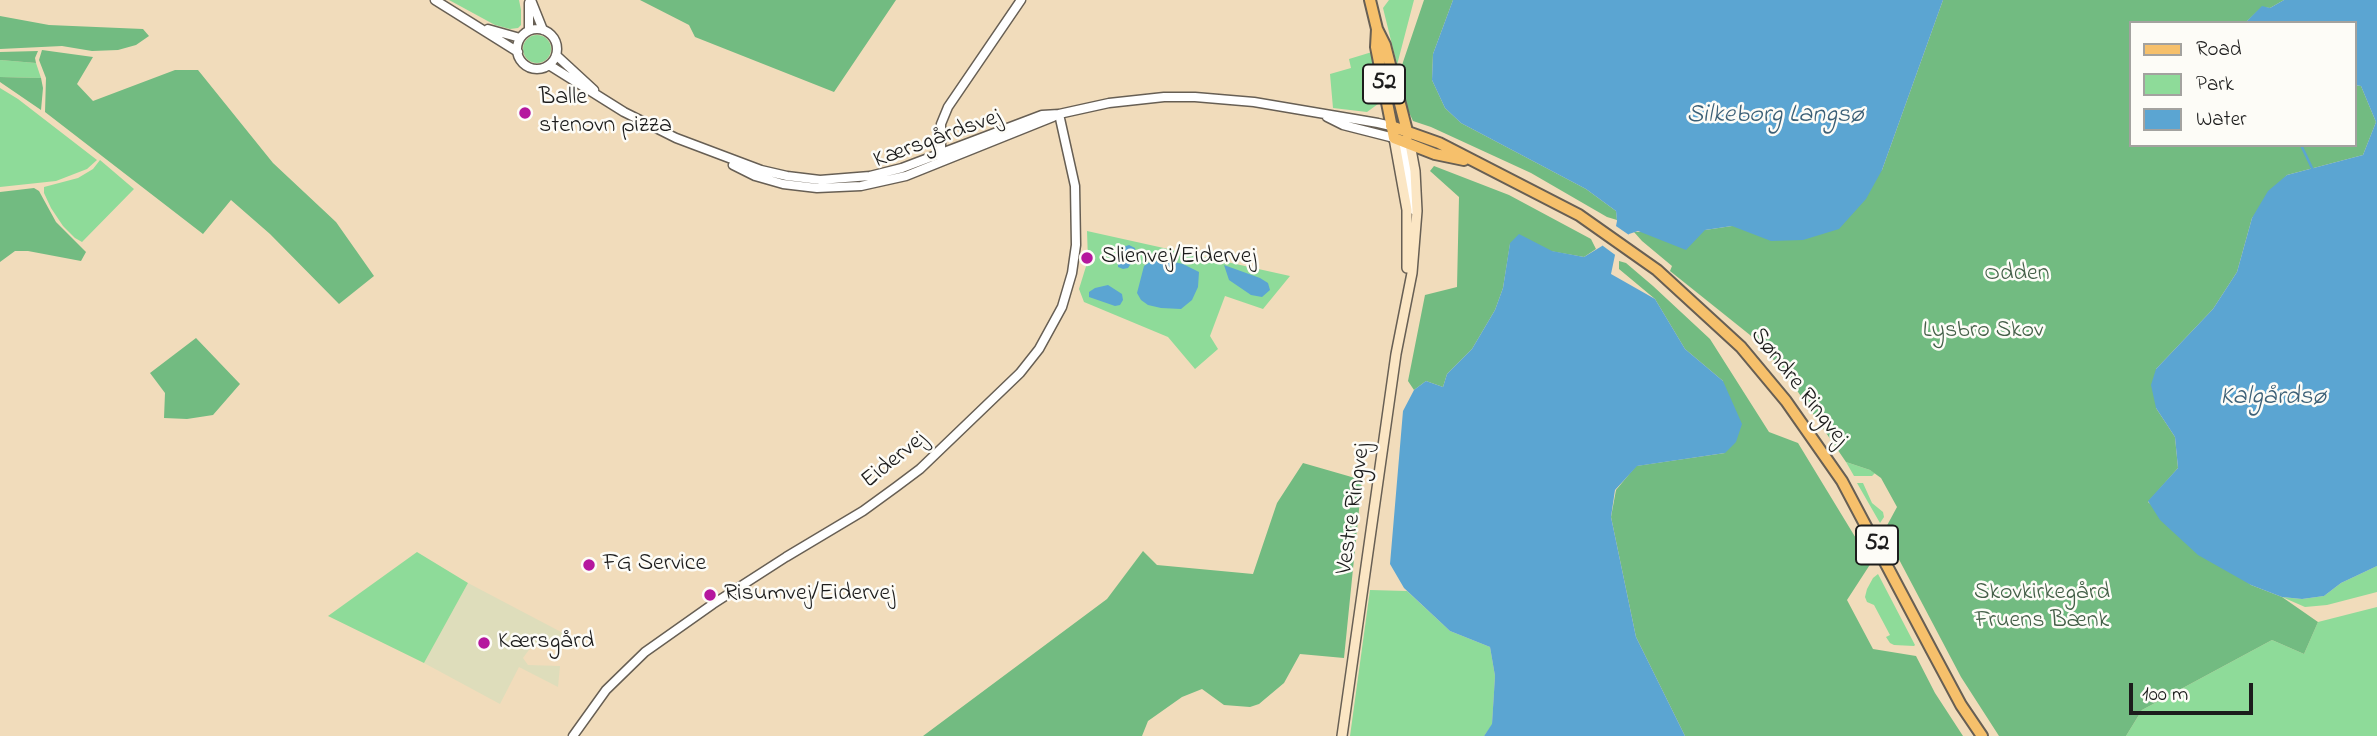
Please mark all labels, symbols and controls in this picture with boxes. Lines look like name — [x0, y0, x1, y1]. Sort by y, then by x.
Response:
legend — [2128, 21, 2356, 147]
text: Road — [2196, 35, 2242, 65]
road number: 52 — [1363, 64, 1405, 104]
text: Park — [2196, 70, 2234, 100]
place label: Balle stenovn pizza — [539, 85, 672, 141]
water label: Silkeborg Langsø — [1686, 101, 1864, 133]
street label: Kærsgårdsvej — [870, 104, 1006, 176]
marker: Balle stenovn pizza — [517, 105, 533, 121]
text: Water — [2196, 105, 2247, 135]
place label: Slienvej/Eidervej — [1101, 244, 1256, 272]
marker: Slienvej/Eidervej — [1079, 250, 1095, 266]
park label: Odden — [1984, 261, 2050, 289]
park label: Lysbro Skov — [1923, 318, 2043, 346]
street label: Søndre Ringvej — [1743, 323, 1853, 453]
water label: Kalgårdsø — [2220, 383, 2326, 415]
street label: Eidervej — [856, 426, 934, 496]
street label: Vestre Ringvej — [1332, 442, 1378, 576]
road number: 52 — [1856, 526, 1898, 565]
place label: FG Service — [603, 551, 706, 579]
marker: FG Service — [581, 557, 597, 573]
park label: Skovkirkegård Fruens Bænk — [1974, 580, 2110, 636]
place label: Risumvej/Eidervej — [724, 581, 895, 609]
marker: Risumvej/Eidervej — [702, 587, 718, 603]
place label: Kærsgård — [498, 629, 594, 657]
marker: Kærsgård — [476, 635, 492, 651]
scale bar — [2132, 670, 2256, 714]
text: 100 m — [2142, 680, 2188, 710]

